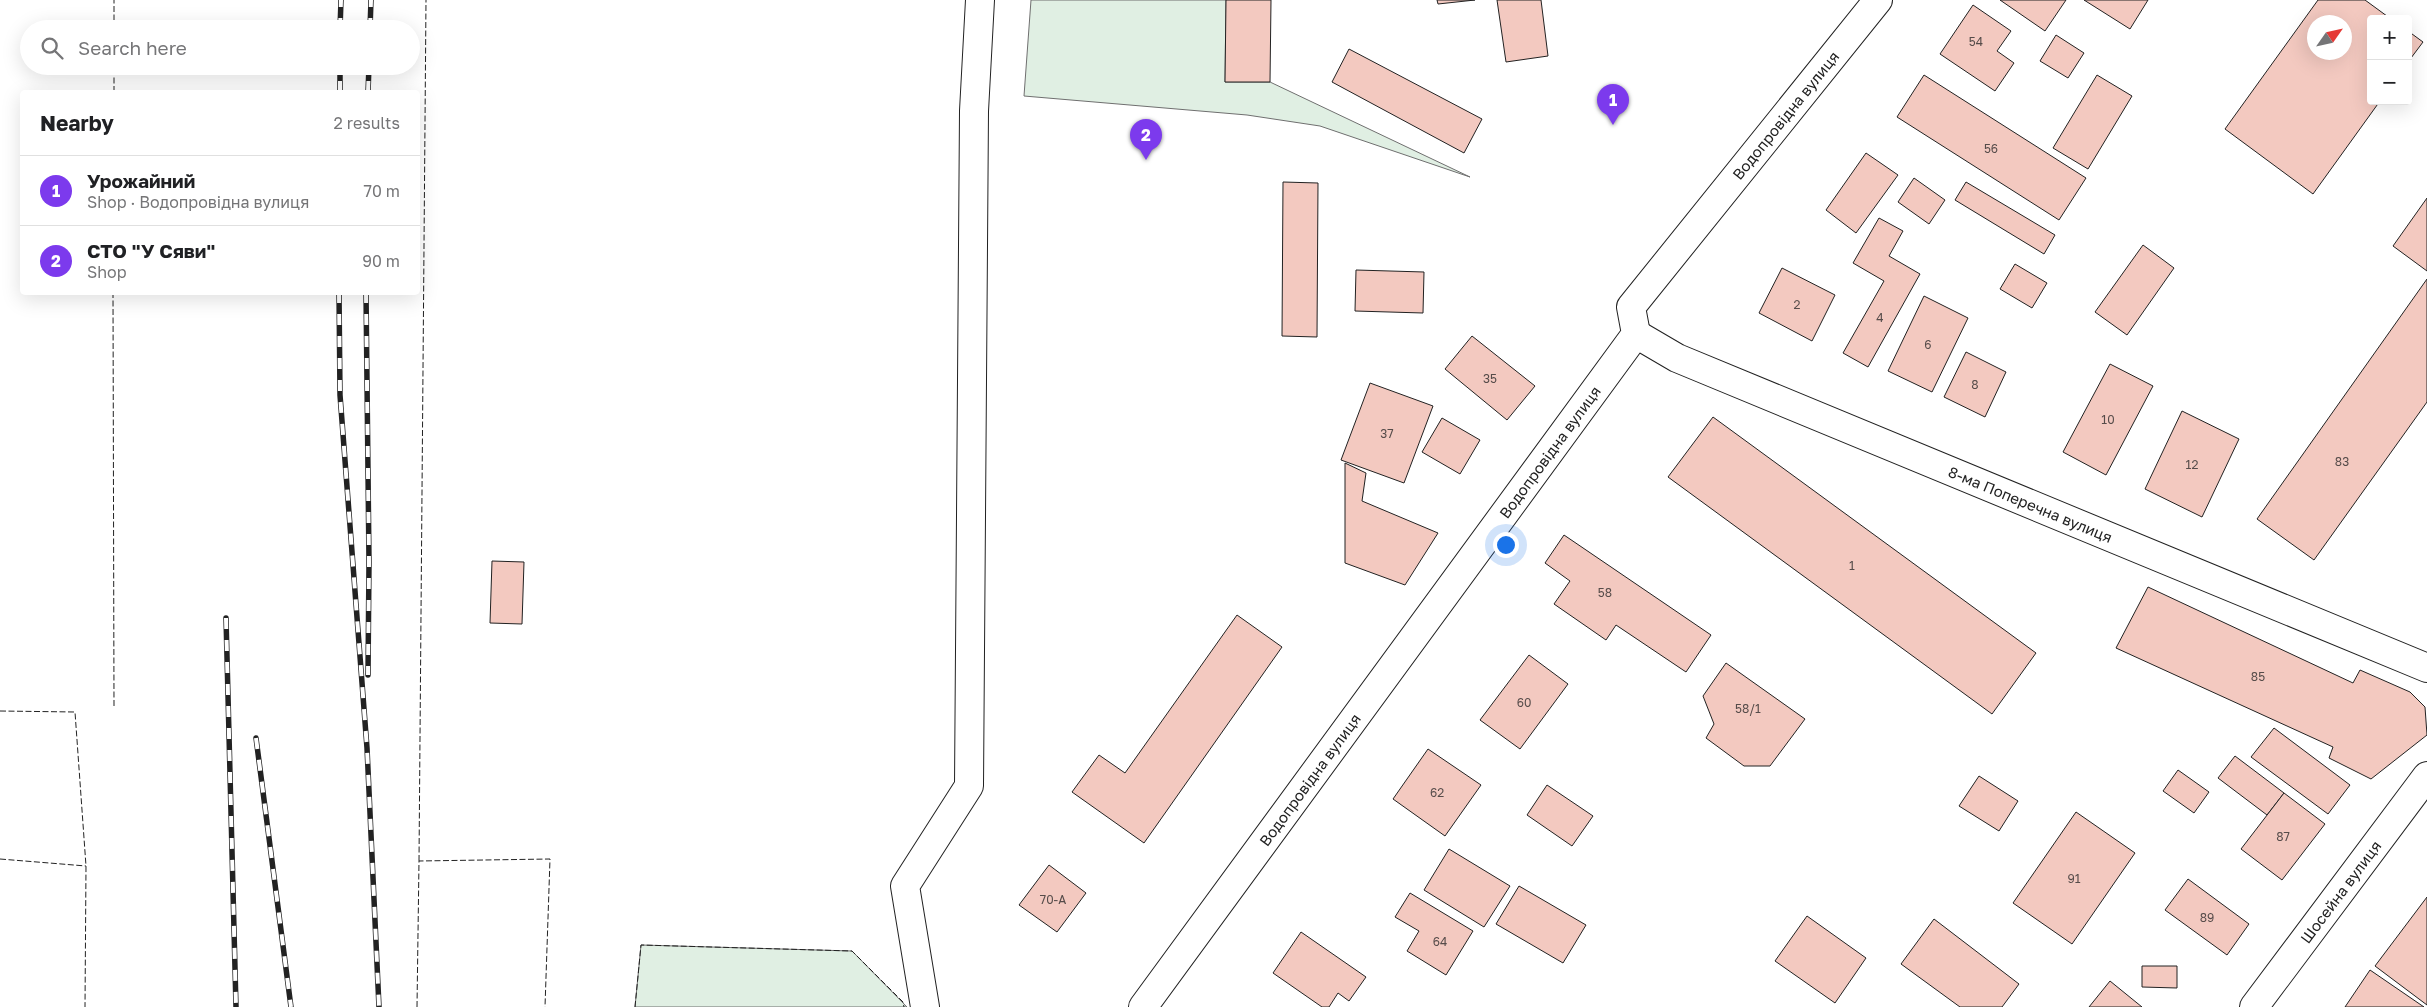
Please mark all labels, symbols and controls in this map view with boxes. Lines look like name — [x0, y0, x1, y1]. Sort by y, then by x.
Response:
north arrow — [2307, 15, 2352, 60]
map controls — [2367, 15, 2412, 105]
button: + — [2367, 15, 2412, 60]
search box — [20, 20, 420, 75]
icon: search — [38, 34, 66, 62]
house number: 54 — [1969, 34, 1983, 49]
text: Search here — [78, 36, 187, 59]
street label: Водопровідна вулиця — [1728, 47, 1842, 183]
button: − — [2367, 60, 2412, 105]
pin: 1 — [1597, 84, 1629, 125]
text: Nearby — [40, 110, 114, 136]
text: 2 results — [334, 113, 400, 133]
pin: 2 — [1130, 119, 1162, 160]
house number: 56 — [1984, 141, 1998, 156]
text: Урожайний — [87, 169, 195, 192]
text: 1 — [52, 181, 60, 201]
text: 70 m — [363, 181, 400, 201]
text: Shop · Водопровідна вулиця — [87, 192, 309, 212]
text: СТО "У Сяви" — [87, 239, 215, 262]
text: 2 — [51, 251, 61, 271]
text: 90 m — [362, 251, 400, 271]
text: Shop — [87, 262, 127, 282]
house number: 2 — [1794, 297, 1801, 312]
house number: 4 — [1876, 310, 1884, 325]
house number: 6 — [1924, 337, 1932, 352]
house number: 35 — [1483, 371, 1497, 386]
house number: 8 — [1971, 377, 1979, 392]
street label: Водопровідна вулиця — [1495, 382, 1604, 522]
house number: 10 — [2101, 412, 2115, 427]
house number: 37 — [1380, 426, 1394, 441]
house number: 83 — [2335, 454, 2349, 469]
house number: 12 — [2186, 457, 2198, 472]
street label: 8-ма Поперечна вулиця — [1946, 462, 2115, 546]
your location — [1493, 532, 1519, 558]
house number: 1 — [1849, 558, 1855, 573]
house number: 58 — [1598, 585, 1612, 600]
house number: 85 — [2251, 669, 2265, 684]
house number: 60 — [1517, 695, 1531, 710]
house number: 58/1 — [1735, 701, 1761, 716]
street label: Водопровідна вулиця — [1255, 710, 1364, 849]
house number: 62 — [1430, 785, 1444, 800]
house number: 87 — [2276, 829, 2290, 844]
street label: Шосейна вулиця — [2296, 837, 2384, 946]
house number: 91 — [2067, 871, 2081, 886]
house number: 70-А — [1040, 892, 1066, 907]
house number: 89 — [2200, 910, 2214, 925]
house number: 64 — [1433, 934, 1447, 949]

